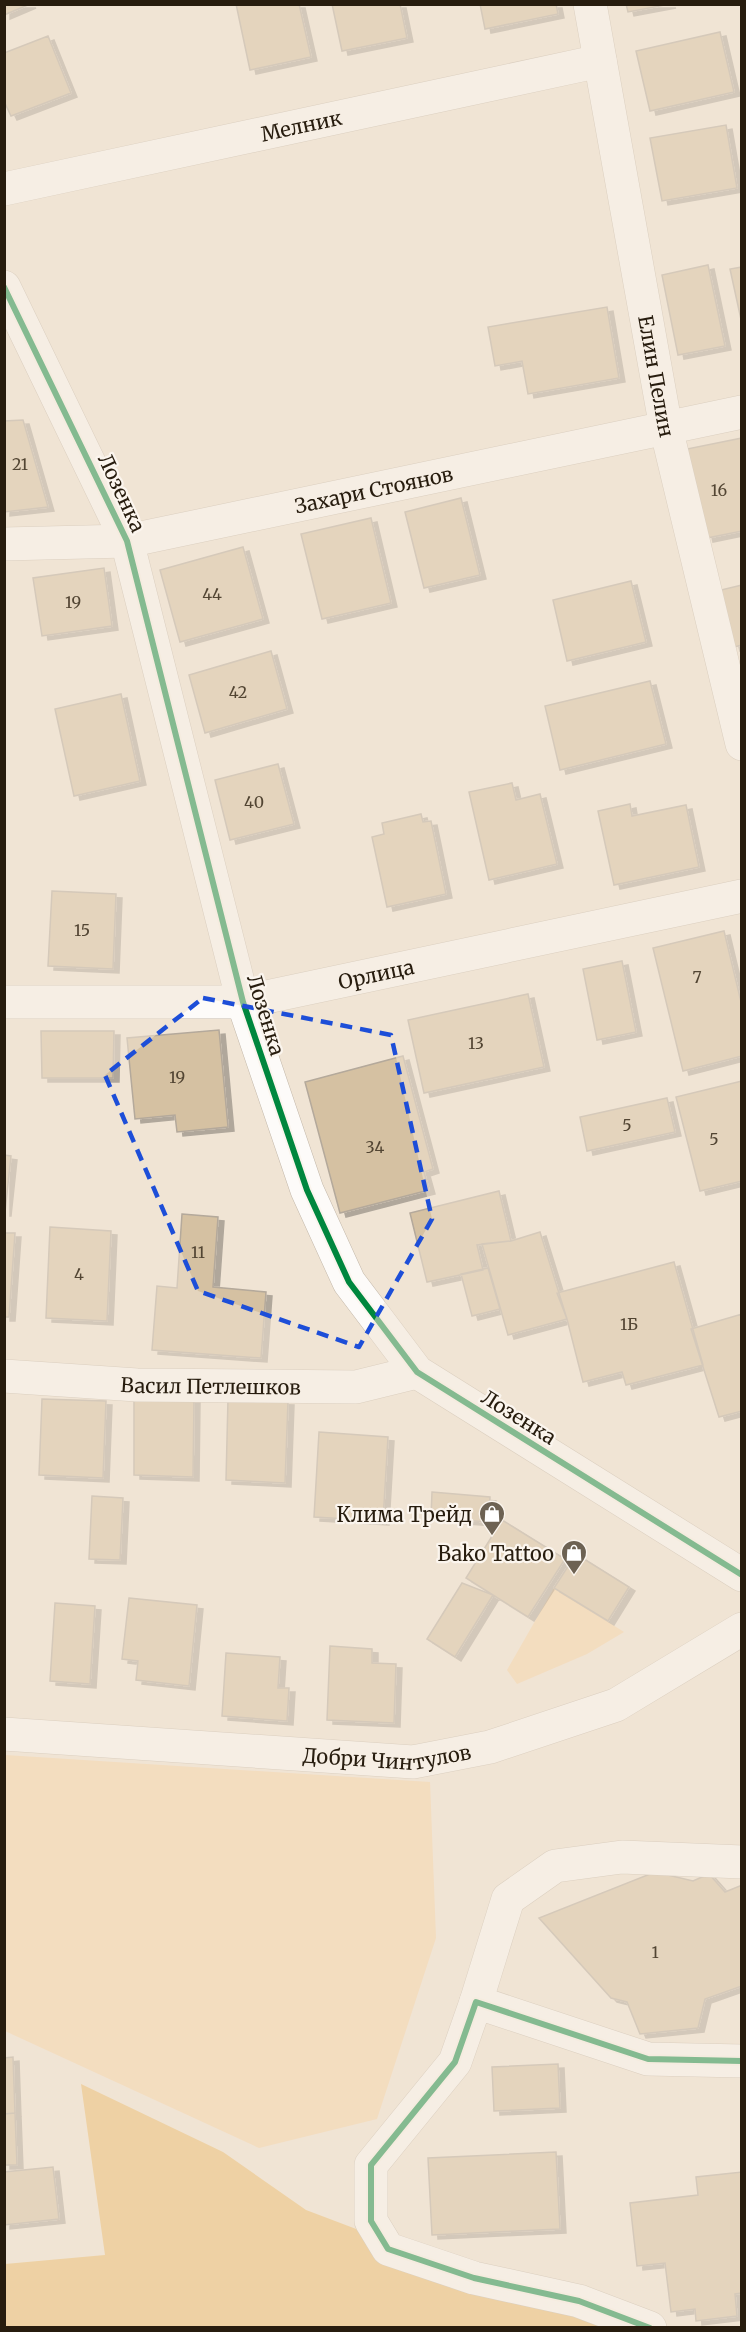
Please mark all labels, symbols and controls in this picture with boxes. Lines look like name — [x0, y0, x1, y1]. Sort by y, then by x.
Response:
street label: Мелник — [258, 104, 344, 146]
street label: Елин Пелин — [634, 313, 680, 440]
street label: Лозенка — [93, 450, 151, 536]
house number: 21 — [12, 454, 28, 474]
street label: Захари Стоянов — [292, 460, 455, 518]
house number: 16 — [711, 480, 727, 500]
house number: 44 — [202, 584, 222, 604]
house number: 19 — [65, 592, 81, 612]
house number: 42 — [229, 682, 247, 702]
house number: 40 — [244, 792, 264, 812]
house number: 15 — [74, 920, 90, 940]
street label: Орлица — [336, 953, 416, 994]
house number: 7 — [692, 967, 702, 987]
street label: Лозенка — [242, 971, 290, 1059]
house number: 13 — [468, 1033, 484, 1053]
house number: 19 — [169, 1067, 185, 1087]
house number: 5 — [622, 1115, 632, 1135]
house number: 5 — [709, 1129, 719, 1149]
house number: 34 — [366, 1137, 385, 1157]
house number: 11 — [191, 1242, 205, 1262]
house number: 4 — [74, 1264, 84, 1284]
house number: 1Б — [620, 1314, 638, 1334]
street label: Васил Петлешков — [120, 1371, 301, 1399]
street label: Лозенка — [477, 1384, 561, 1450]
shop icon: Клима Трейд — [477, 1499, 507, 1537]
place label: Клима Трейд — [337, 1502, 472, 1527]
shop icon: Bako Tattoo — [559, 1538, 589, 1576]
place label: Bako Tattoo — [437, 1541, 554, 1566]
street label: Добри Чинтулов — [302, 1738, 473, 1774]
house number: 1 — [651, 1942, 659, 1962]

